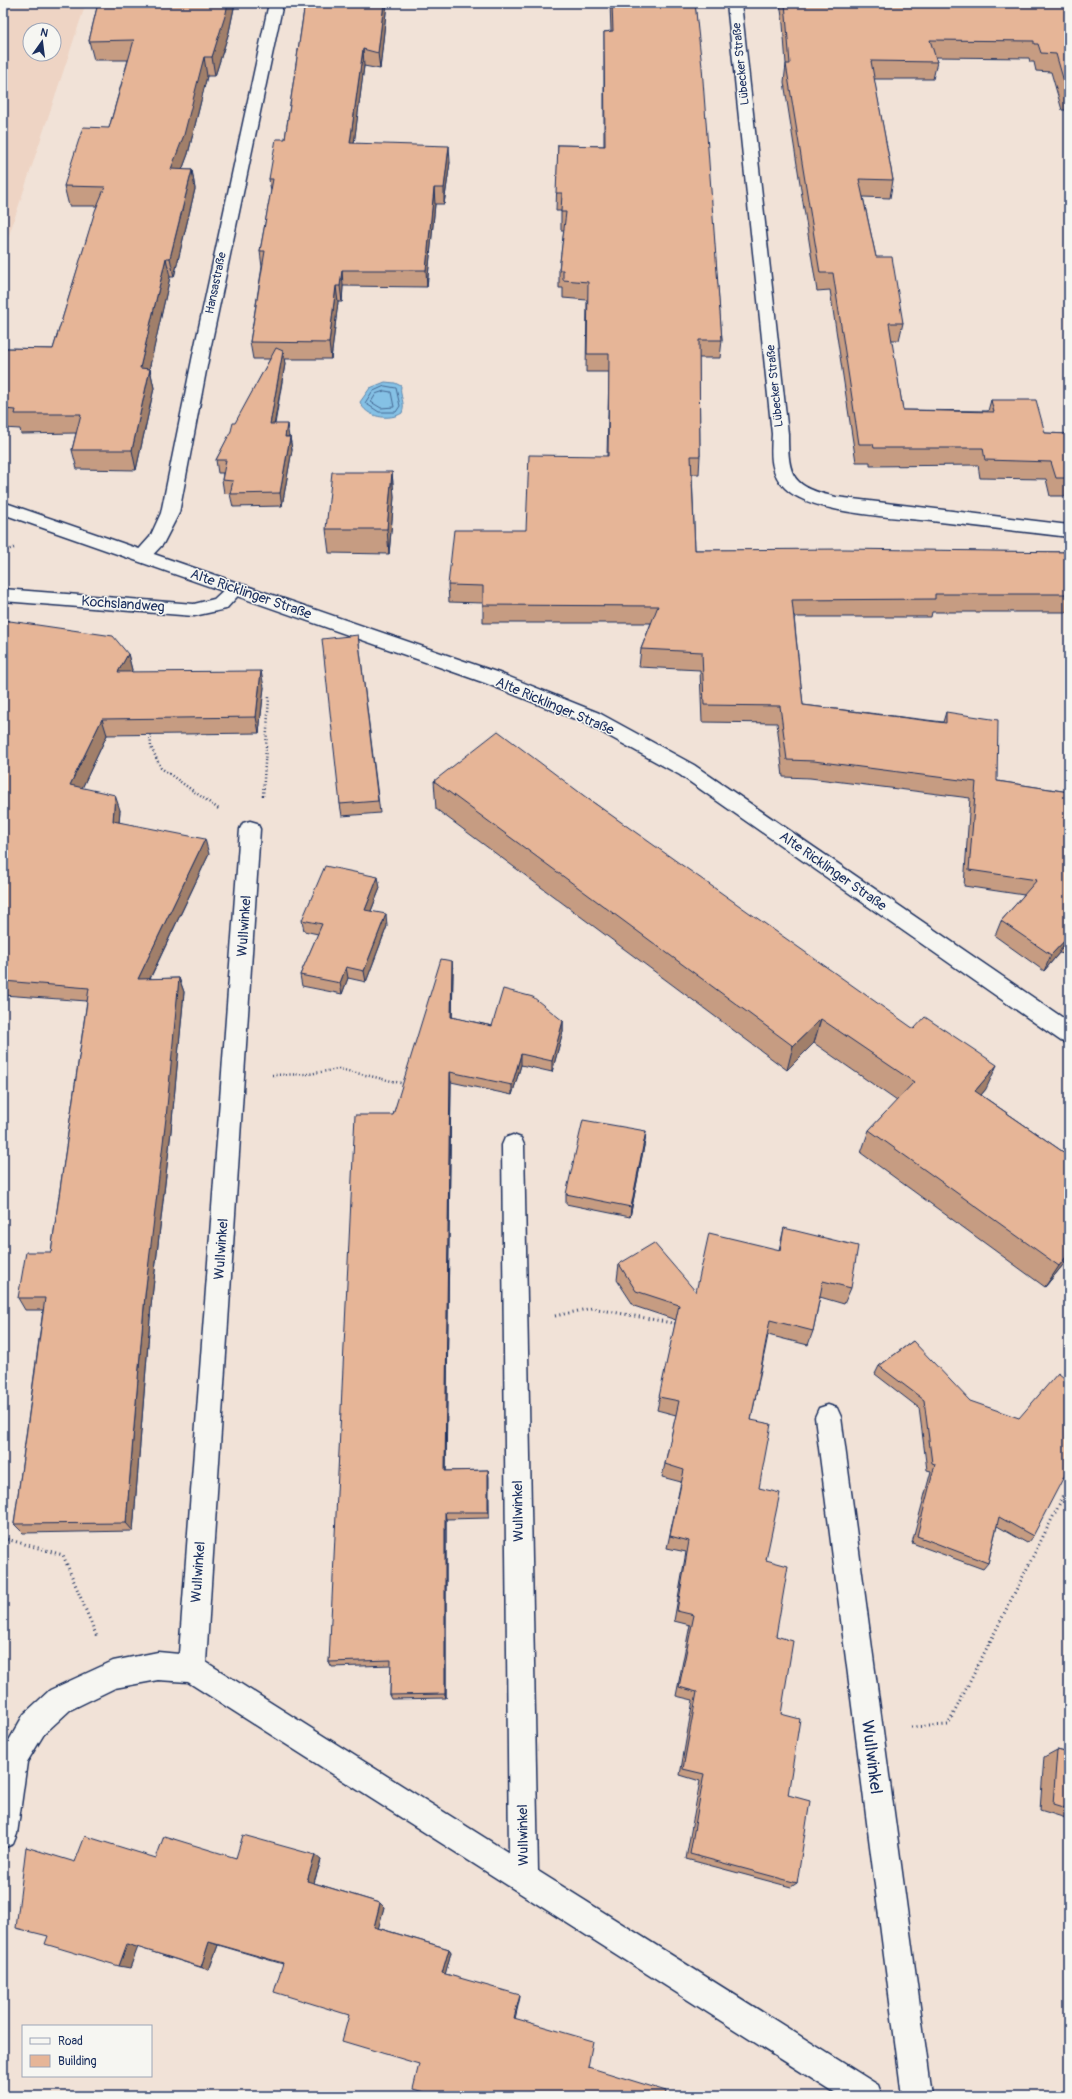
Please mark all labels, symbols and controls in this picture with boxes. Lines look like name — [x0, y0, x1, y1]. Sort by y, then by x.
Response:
north arrow — [22, 22, 62, 62]
street label: Lübecker Straße — [729, 22, 753, 106]
text: N — [39, 26, 50, 40]
street label: Hansastraße — [202, 251, 230, 315]
street label: Lübecker Straße — [763, 344, 787, 428]
street label: Alte Ricklinger Straße — [188, 565, 314, 623]
street label: Kochslandweg — [81, 593, 165, 615]
street label: Alte Ricklinger Straße — [493, 673, 617, 739]
street label: Alte Ricklinger Straße — [776, 828, 890, 914]
street label: Wullwinkel — [233, 895, 255, 957]
street label: Wullwinkel — [210, 1218, 232, 1280]
street label: Wullwinkel — [509, 1480, 527, 1542]
street label: Wullwinkel — [187, 1541, 209, 1603]
street label: Wullwinkel — [857, 1719, 887, 1795]
street label: Wullwinkel — [514, 1804, 532, 1866]
legend — [22, 2025, 152, 2077]
text: Road — [58, 2034, 83, 2049]
text: Building — [58, 2054, 97, 2069]

